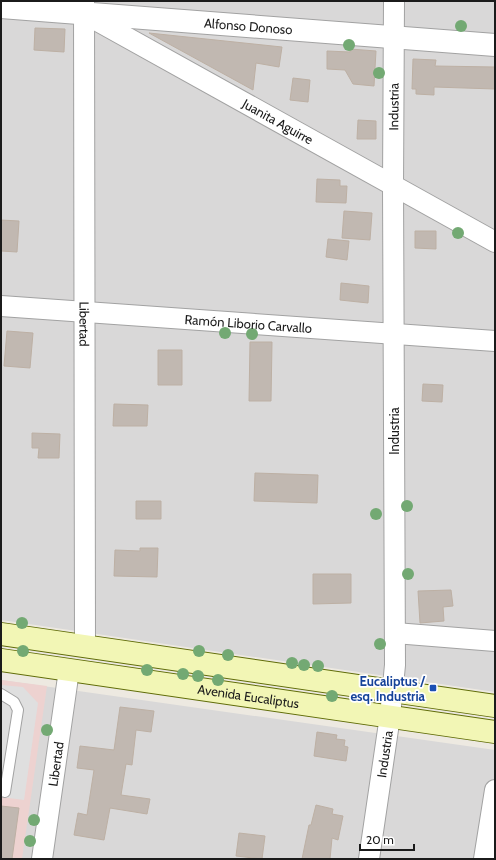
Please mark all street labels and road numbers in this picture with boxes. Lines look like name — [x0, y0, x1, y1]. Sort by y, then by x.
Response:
street label: Alfonso Donoso — [203, 15, 293, 37]
street label: Industria — [385, 82, 402, 131]
street label: Juanita Aguirre — [239, 95, 316, 148]
street label: Libertad — [76, 301, 93, 347]
street label: Ramón Liborio Carvallo — [184, 311, 313, 336]
street label: Industria — [386, 407, 402, 455]
street label: Avenida Eucaliptus — [197, 681, 301, 711]
street label: Industria — [373, 729, 396, 779]
street label: Libertad — [44, 740, 67, 787]

